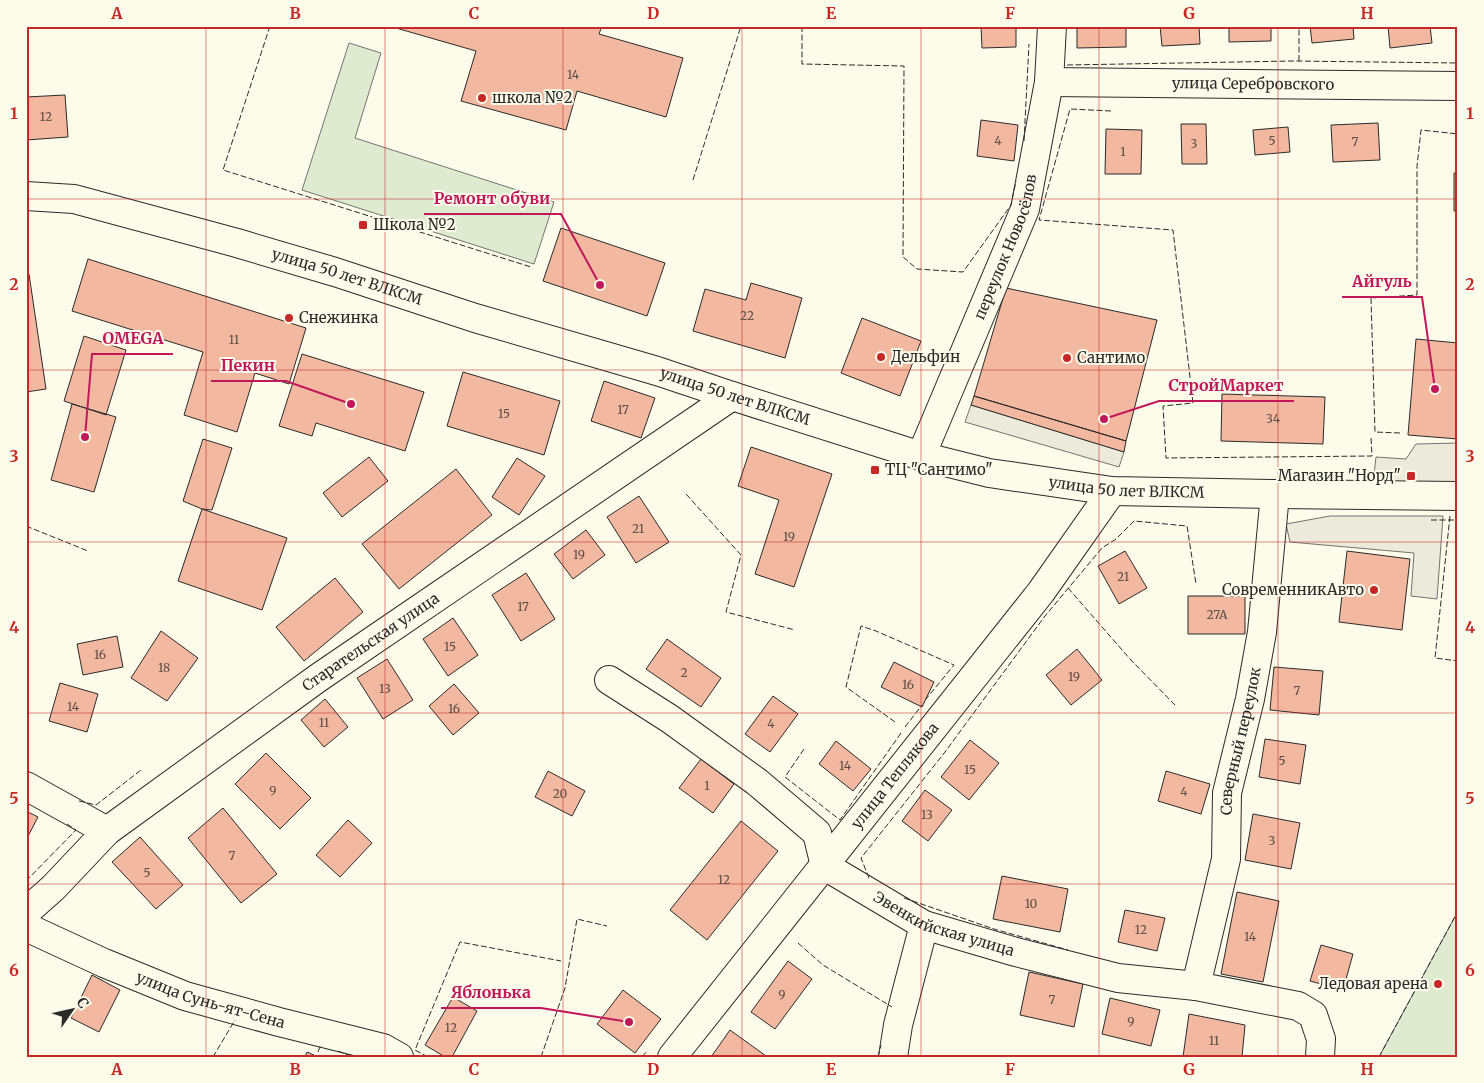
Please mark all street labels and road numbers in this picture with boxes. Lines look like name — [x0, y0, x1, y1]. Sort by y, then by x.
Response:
street label: улица Серебровского — [1172, 73, 1335, 94]
street label: переулок Новосёлов — [970, 172, 1040, 322]
street label: улица 50 лет ВЛКСМ — [270, 244, 425, 309]
street label: улица 50 лет ВЛКСМ — [658, 363, 813, 429]
street label: улица 50 лет ВЛКСМ — [1047, 472, 1205, 502]
street label: Старательская улица — [298, 588, 443, 695]
street label: Северный переулок — [1217, 665, 1265, 815]
street label: улица Теплякова — [847, 719, 943, 832]
street label: Эвенкийская улица — [870, 887, 1017, 960]
street label: улица Сунь-ят-Сена — [134, 967, 287, 1032]

